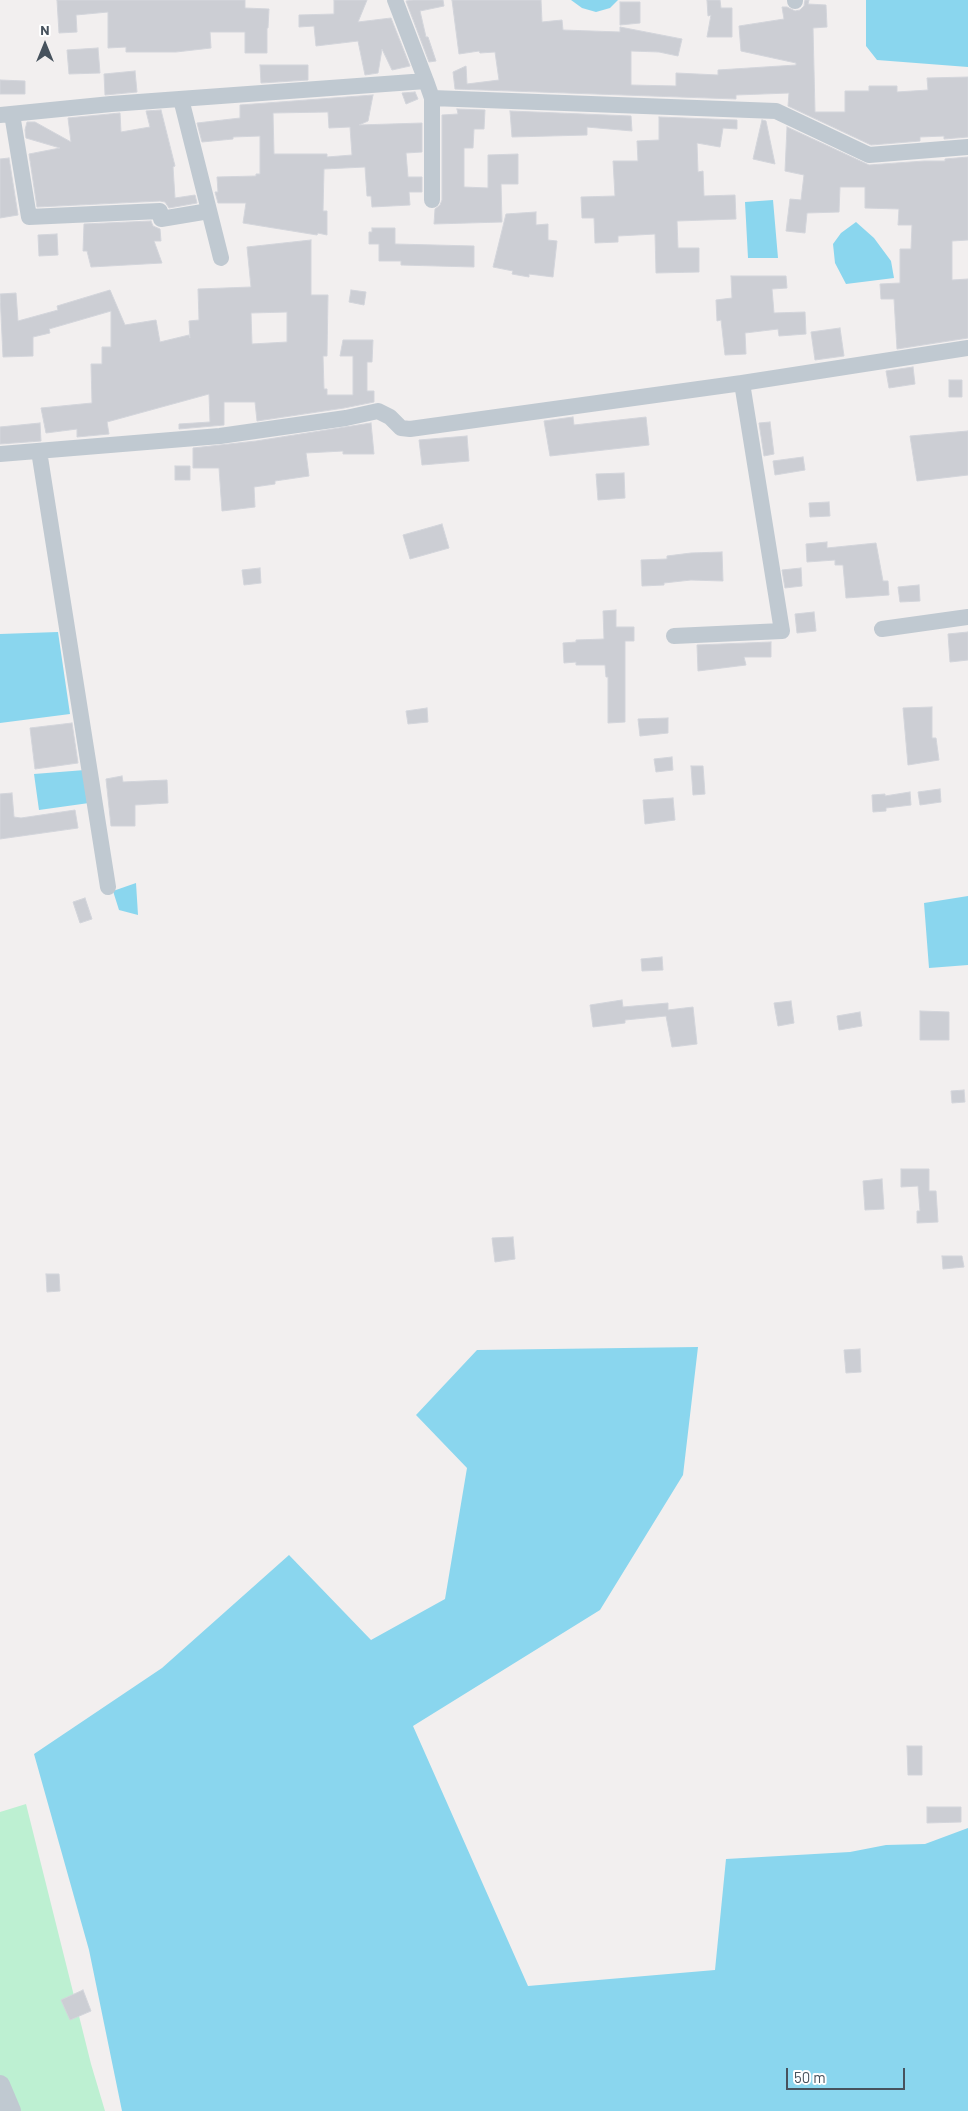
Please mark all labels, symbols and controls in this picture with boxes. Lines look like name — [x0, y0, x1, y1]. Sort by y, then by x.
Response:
north arrow — [20, 20, 70, 70]
text: N — [40, 21, 50, 38]
scale bar — [788, 2058, 907, 2090]
text: 50 m — [794, 2068, 826, 2086]

